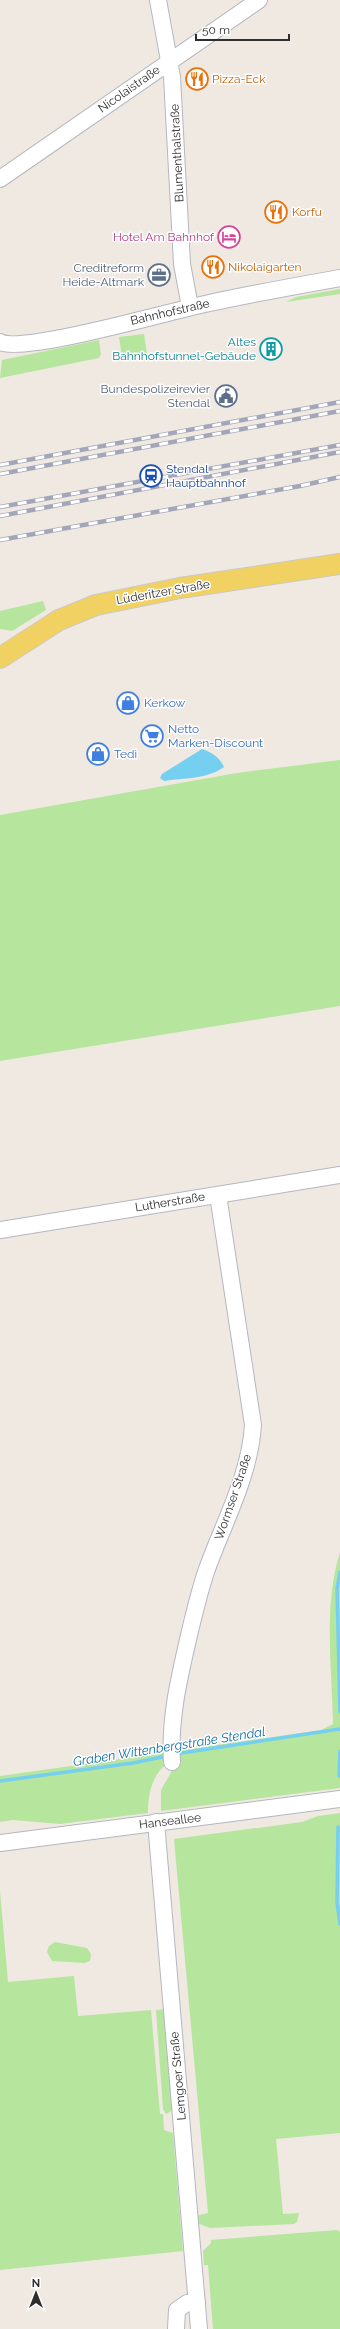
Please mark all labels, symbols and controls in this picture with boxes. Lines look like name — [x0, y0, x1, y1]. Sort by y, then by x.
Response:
scale bar — [196, 16, 289, 42]
text: 50 m — [202, 23, 230, 37]
street label: Nicolaistraße — [95, 63, 163, 115]
restaurant icon: Pizza-Eck — [184, 66, 210, 92]
place label: Pizza-Eck — [212, 72, 266, 86]
street label: Blumenthalstraße — [167, 103, 187, 203]
restaurant icon: Korfu — [263, 199, 289, 225]
place label: Korfu — [292, 205, 322, 219]
hotel icon: Hotel Am Bahnhof — [216, 224, 242, 250]
place label: Hotel Am Bahnhof — [113, 230, 215, 244]
restaurant icon: Nikolaigarten — [200, 254, 226, 280]
place label: Nikolaigarten — [228, 260, 302, 274]
place label: Creditreform Heide-Altmark — [63, 261, 145, 289]
office icon: Creditreform Heide-Altmark — [146, 262, 172, 288]
street label: Bahnhofstraße — [129, 296, 211, 328]
place label: Altes Bahnhofstunnel-Gebäude — [112, 335, 256, 363]
building icon: Altes Bahnhofstunnel-Gebäude — [258, 336, 284, 362]
place label: Bundespolizeirevier Stendal — [101, 382, 211, 410]
public building icon: Bundespolizeirevier Stendal — [213, 383, 239, 409]
place label: Stendal Hauptbahnhof — [166, 462, 247, 490]
station icon: Stendal Hauptbahnhof — [138, 463, 164, 489]
street label: Lüderitzer Straße — [115, 577, 211, 607]
shop icon: Kerkow — [115, 690, 141, 716]
place label: Kerkow — [144, 696, 186, 710]
place label: Netto Marken-Discount — [168, 722, 263, 750]
supermarket icon: Netto Marken-Discount — [139, 723, 165, 749]
shop icon: Tedi — [85, 741, 111, 767]
place label: Tedi — [114, 747, 137, 761]
street label: Lutherstraße — [134, 1190, 206, 1214]
street label: Wormser Straße — [212, 1452, 254, 1542]
water label: Graben Wittenbergstraße Stendal — [72, 1724, 267, 1769]
street label: Hanseallee — [138, 1810, 202, 1832]
street label: Lemgoer Straße — [167, 2031, 189, 2121]
north arrow — [16, 2273, 56, 2313]
text: N — [32, 2277, 40, 2290]

